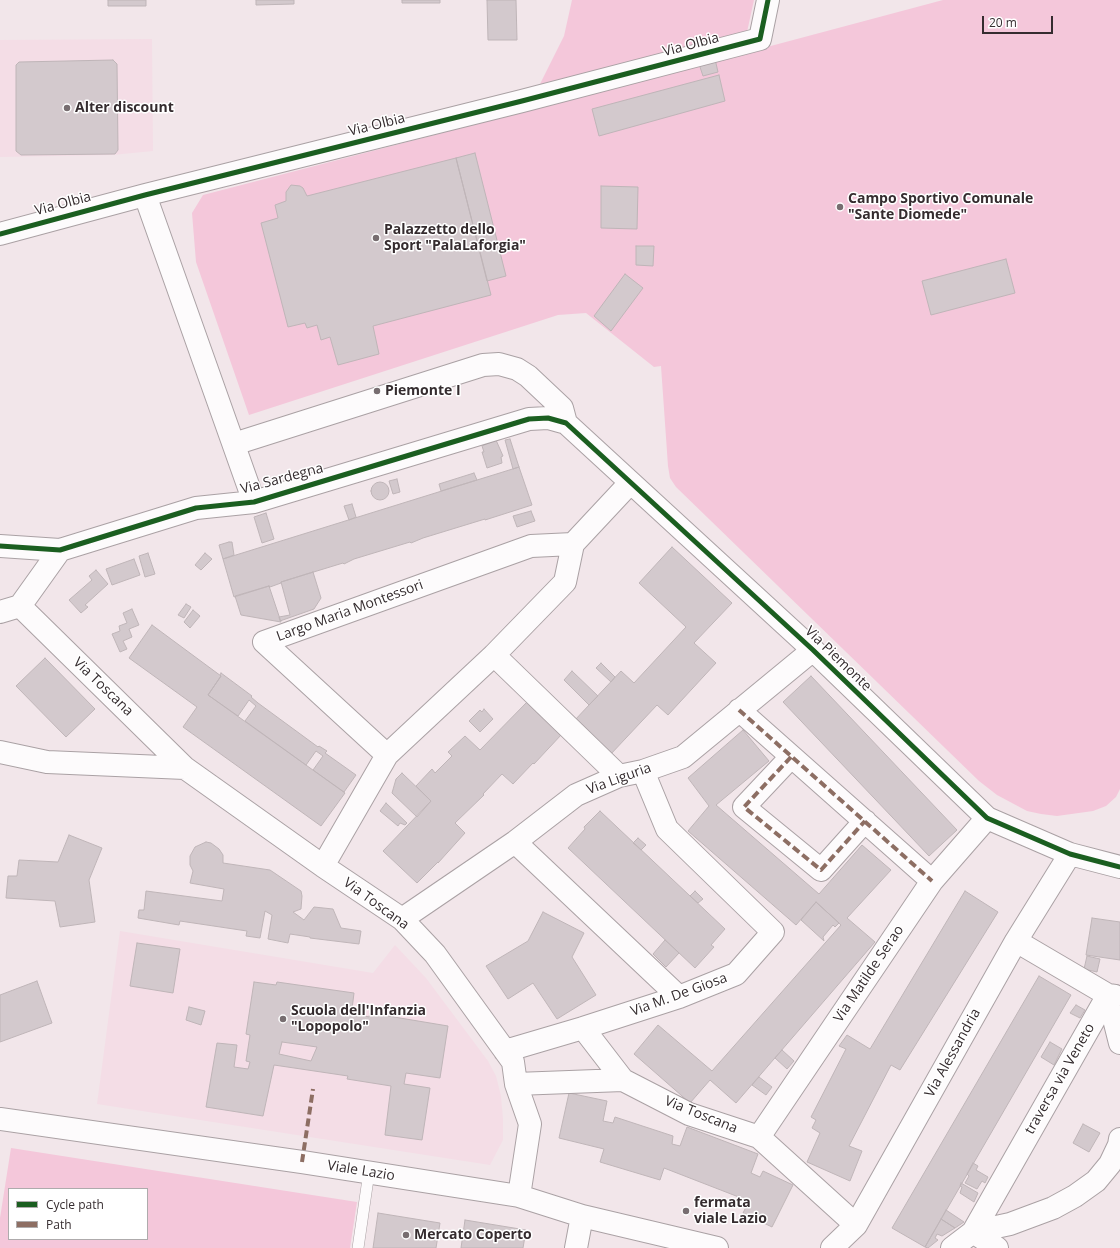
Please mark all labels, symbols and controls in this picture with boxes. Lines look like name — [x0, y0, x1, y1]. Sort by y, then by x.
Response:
scale bar — [984, 8, 1055, 34]
text: 20 m — [989, 14, 1017, 31]
street label: Via Olbia — [661, 29, 721, 61]
place label: Alter discount — [75, 100, 174, 116]
marker: Alter discount — [62, 103, 72, 113]
street label: Via Olbia — [347, 110, 407, 140]
street label: Via Olbia — [33, 188, 93, 220]
place label: Campo Sportivo Comunale "Sante Diomede" — [848, 191, 1033, 224]
marker: Campo Sportivo Comunale "Sante Diomede" — [835, 202, 845, 212]
place label: Palazzetto dello Sport "PalaLaforgia" — [384, 222, 526, 254]
marker: Palazzetto dello Sport "PalaLaforgia" — [371, 233, 381, 243]
place label: Piemonte I — [385, 383, 461, 399]
marker: Piemonte I — [372, 386, 382, 396]
street label: Via Sardegna — [239, 460, 325, 498]
street label: Largo Maria Montessori — [274, 577, 426, 645]
street label: Via Piemonte — [801, 623, 875, 695]
street label: Via Toscana — [69, 654, 137, 720]
street label: Via Liguria — [584, 760, 654, 798]
street label: Via Toscana — [340, 875, 412, 933]
street label: Via Matilde Serao — [830, 922, 908, 1026]
street label: Via M. De Giosa — [628, 970, 730, 1020]
place label: Scuola dell'Infanzia "Lopopolo" — [291, 1003, 426, 1036]
street label: Via Alessandria — [922, 1006, 984, 1100]
marker: Scuola dell'Infanzia "Lopopolo" — [278, 1014, 288, 1024]
street label: traversa via Veneto — [1021, 1021, 1099, 1137]
street label: Via Toscana — [662, 1093, 740, 1137]
street label: Viale Lazio — [326, 1157, 396, 1185]
legend — [8, 1188, 148, 1240]
place label: fermata viale Lazio — [694, 1195, 767, 1228]
text: Cycle path — [46, 1196, 104, 1213]
marker: fermata viale Lazio — [681, 1206, 691, 1216]
text: Path — [46, 1216, 72, 1233]
place label: Mercato Coperto — [414, 1227, 532, 1243]
marker: Mercato Coperto — [401, 1230, 411, 1240]

